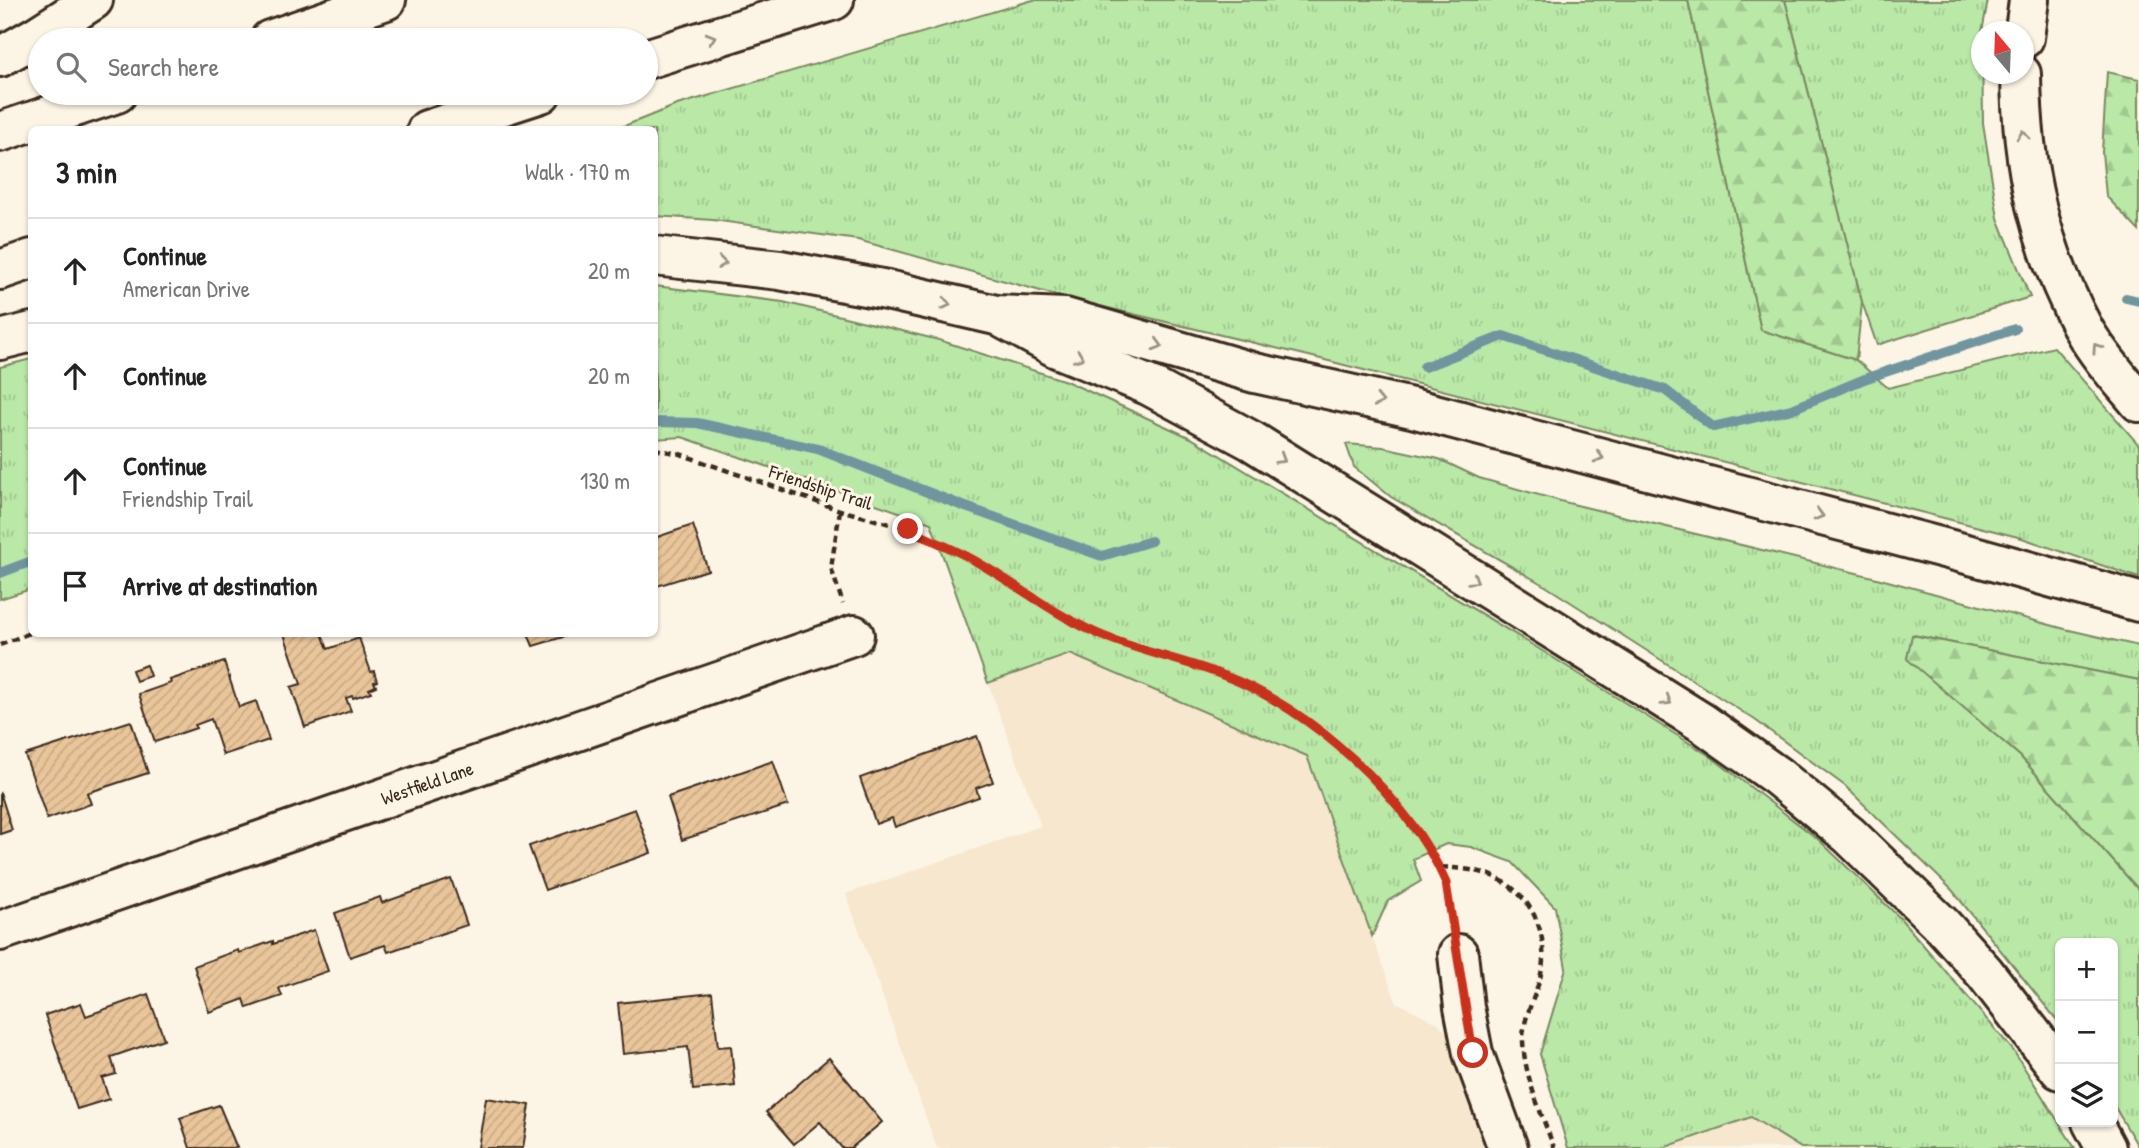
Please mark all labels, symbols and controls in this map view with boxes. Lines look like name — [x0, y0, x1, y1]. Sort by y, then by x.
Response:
north arrow — [1971, 21, 2034, 84]
search box — [28, 28, 658, 105]
one-way arrow — [705, 32, 717, 47]
icon: search — [52, 48, 90, 86]
text: Search here — [108, 49, 219, 84]
one-way arrow — [2016, 130, 2031, 141]
text: 3 min — [56, 152, 117, 192]
text: Walk · 170 m — [525, 156, 630, 187]
text: Continue — [123, 238, 207, 273]
icon: ahead — [56, 252, 94, 290]
text: 20 m — [588, 255, 630, 286]
one-way arrow — [717, 255, 728, 270]
text: American Drive — [123, 273, 250, 304]
one-way arrow — [940, 295, 952, 310]
one-way arrow — [1152, 337, 1164, 351]
one-way arrow — [2093, 343, 2105, 356]
one-way arrow — [1072, 348, 1084, 362]
icon: ahead — [56, 357, 94, 395]
text: Continue — [123, 358, 207, 393]
text: 20 m — [588, 360, 630, 391]
one-way arrow — [1373, 392, 1385, 407]
text: Continue — [123, 448, 207, 483]
one-way arrow — [1593, 449, 1605, 463]
one-way arrow — [1274, 451, 1287, 464]
street label: Friendship Trail — [765, 458, 877, 516]
icon: ahead — [56, 462, 94, 500]
text: 130 m — [580, 465, 630, 496]
text: Friendship Trail — [123, 483, 253, 514]
one-way arrow — [1813, 507, 1825, 521]
route end — [892, 513, 923, 544]
icon: arrive — [56, 567, 94, 605]
text: Arrive at destination — [123, 568, 318, 603]
one-way arrow — [1467, 572, 1480, 585]
one-way arrow — [1659, 692, 1672, 705]
street label: Westfield Lane — [378, 755, 477, 811]
map controls — [2055, 938, 2118, 1127]
button: + — [2055, 938, 2118, 1001]
button: − — [2055, 1001, 2118, 1064]
route start — [1457, 1037, 1488, 1068]
button: layers — [2055, 1064, 2118, 1127]

